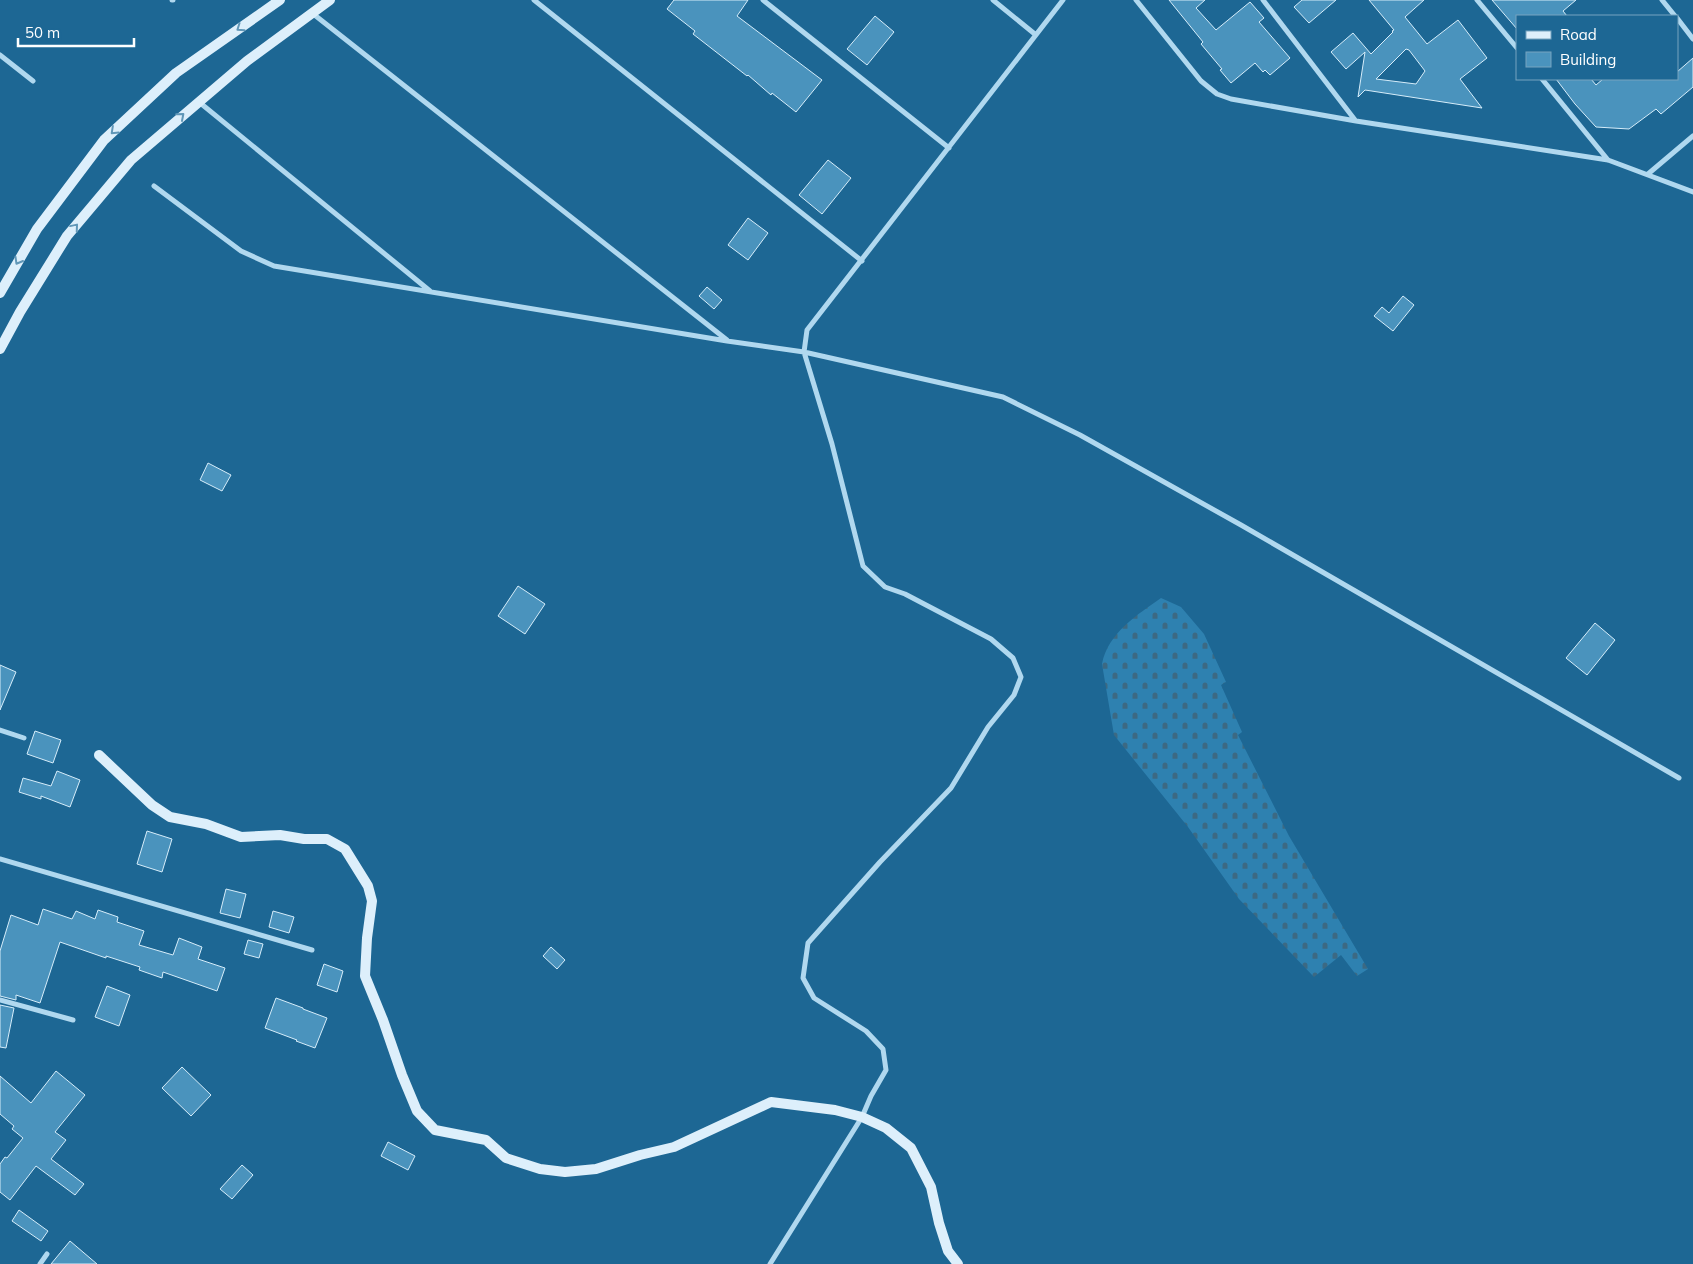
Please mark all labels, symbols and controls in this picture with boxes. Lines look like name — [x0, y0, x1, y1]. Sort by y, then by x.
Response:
scale bar — [18, 15, 134, 47]
legend — [1516, 15, 1678, 80]
one-way arrow — [236, 22, 246, 31]
text: 50 m — [25, 23, 60, 42]
text: Road — [1560, 25, 1597, 44]
text: Building — [1560, 50, 1616, 69]
one-way arrow — [176, 113, 185, 122]
one-way arrow — [111, 125, 120, 134]
one-way arrow — [69, 223, 78, 232]
one-way arrow — [15, 256, 25, 265]

